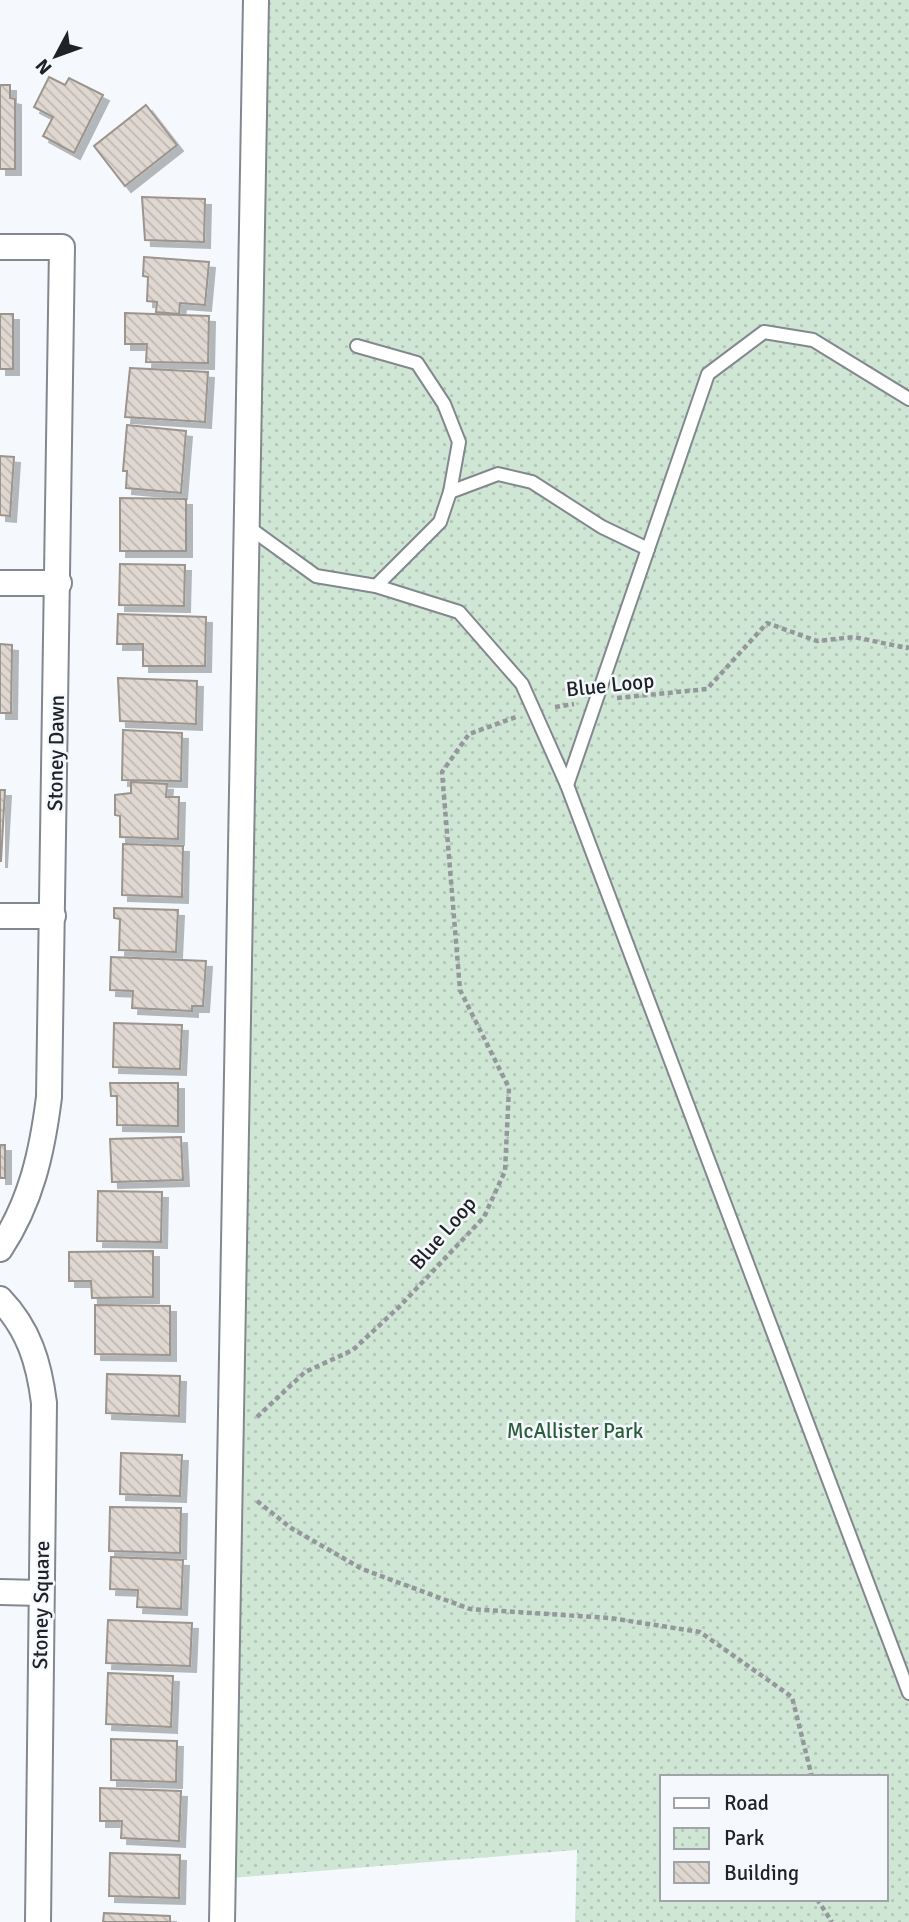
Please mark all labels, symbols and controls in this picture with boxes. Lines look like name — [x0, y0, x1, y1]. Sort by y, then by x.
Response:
north arrow — [21, 21, 91, 91]
text: N — [31, 54, 57, 79]
street label: Blue Loop — [565, 667, 655, 703]
street label: Stoney Dawn — [42, 695, 70, 811]
street label: Blue Loop — [404, 1191, 482, 1275]
park label: McAllister Park — [507, 1418, 644, 1444]
street label: Stoney Square — [27, 1540, 55, 1670]
legend — [660, 1775, 888, 1901]
text: Road — [724, 1790, 769, 1816]
text: Park — [724, 1825, 765, 1851]
text: Building — [724, 1860, 799, 1886]

